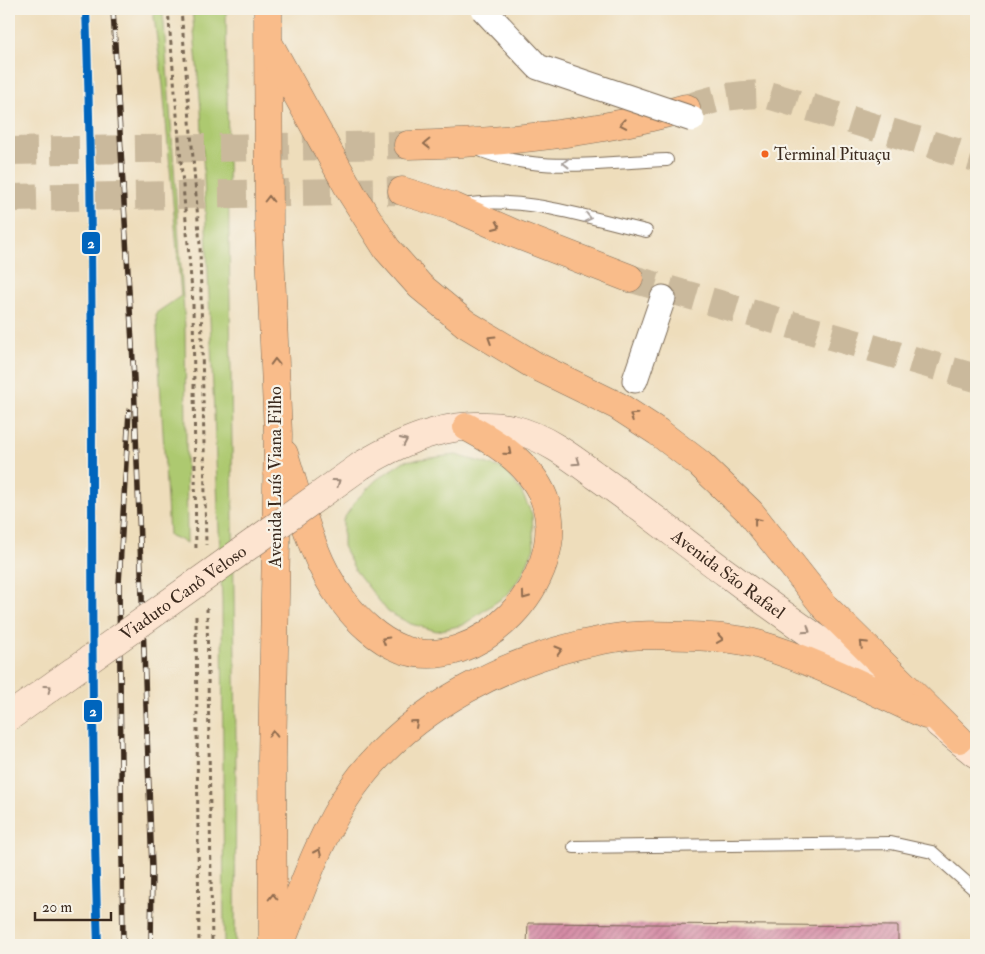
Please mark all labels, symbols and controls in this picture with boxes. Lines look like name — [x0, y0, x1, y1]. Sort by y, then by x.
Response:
one-way arrow — [619, 118, 628, 128]
one-way arrow — [423, 139, 430, 149]
place label: Terminal Pituaçu — [774, 144, 891, 165]
marker: Terminal Pituaçu — [760, 149, 770, 159]
one-way arrow — [562, 158, 570, 168]
one-way arrow — [264, 195, 274, 202]
one-way arrow — [584, 212, 593, 223]
one-way arrow — [492, 219, 501, 230]
line badge: 2 — [81, 231, 101, 255]
text: 2 — [87, 235, 95, 252]
one-way arrow — [487, 335, 496, 345]
one-way arrow — [269, 357, 280, 365]
street label: Avenida Luís Viana Filho — [264, 386, 287, 569]
one-way arrow — [630, 413, 639, 422]
one-way arrow — [399, 438, 408, 448]
one-way arrow — [502, 447, 511, 455]
one-way arrow — [571, 456, 581, 465]
one-way arrow — [331, 479, 341, 488]
one-way arrow — [754, 518, 762, 527]
street label: Avenida São Rafael — [666, 524, 790, 625]
street label: Viaduto Canô Veloso — [116, 540, 252, 646]
one-way arrow — [522, 590, 531, 600]
one-way arrow — [801, 624, 811, 633]
one-way arrow — [716, 633, 724, 644]
one-way arrow — [382, 636, 391, 646]
one-way arrow — [859, 640, 868, 649]
one-way arrow — [554, 645, 563, 656]
one-way arrow — [43, 685, 52, 695]
line badge: 2 — [83, 699, 103, 723]
text: 2 — [89, 703, 97, 720]
one-way arrow — [409, 721, 418, 729]
one-way arrow — [268, 730, 278, 738]
one-way arrow — [312, 848, 323, 857]
scale bar — [35, 889, 111, 921]
one-way arrow — [268, 892, 278, 900]
text: 20 m — [42, 898, 72, 917]

